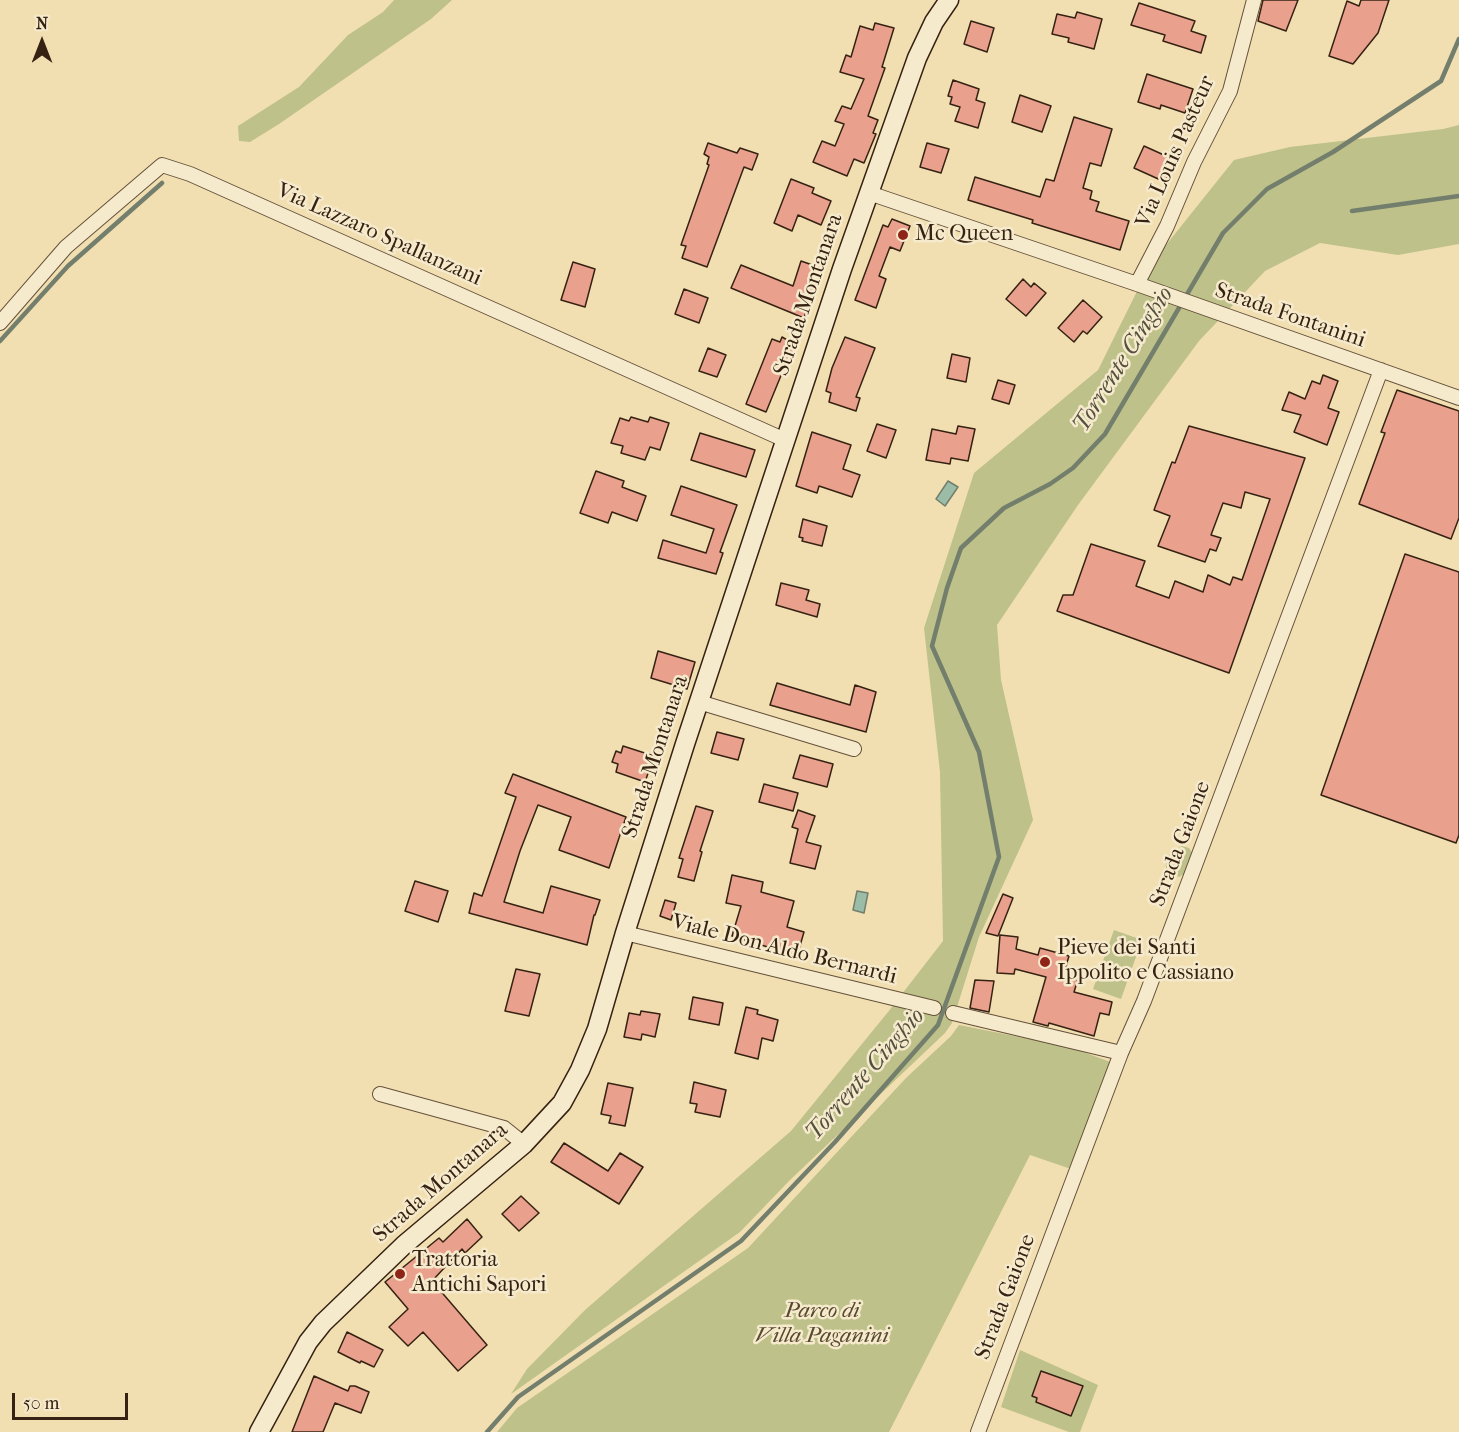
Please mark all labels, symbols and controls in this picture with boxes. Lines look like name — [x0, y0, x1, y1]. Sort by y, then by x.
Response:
north arrow — [12, 12, 72, 72]
text: N — [36, 14, 48, 33]
street label: Via Louis Pasteur — [1131, 72, 1221, 232]
street label: Via Lazzaro Spallanzani — [272, 178, 486, 292]
street label: Strada Montanara — [769, 211, 849, 379]
place label: Mc Queen — [915, 222, 1013, 248]
marker: Mc Queen — [896, 228, 910, 242]
street label: Strada Fontanini — [1211, 278, 1369, 354]
water label: Torrente Cinghio — [1068, 282, 1180, 438]
street label: Strada Montanara — [617, 672, 695, 842]
street label: Strada Gaione — [1145, 778, 1217, 910]
street label: Viale Don Aldo Bernardi — [669, 909, 899, 991]
place label: Pieve dei Santi Ippolito e Cassiano — [1057, 936, 1234, 987]
marker: Pieve dei Santi Ippolito e Cassiano — [1038, 955, 1052, 969]
water label: Torrente Cinghio — [801, 1003, 931, 1147]
street label: Strada Montanara — [368, 1117, 514, 1249]
street label: Strada Gaione — [970, 1231, 1042, 1363]
place label: Trattoria Antichi Sapori — [412, 1248, 547, 1300]
marker: Trattoria Antichi Sapori — [393, 1267, 407, 1281]
park label: Parco di Villa Paganini — [755, 1299, 889, 1350]
scale bar — [15, 1381, 130, 1419]
text: 50 m — [23, 1393, 59, 1414]

